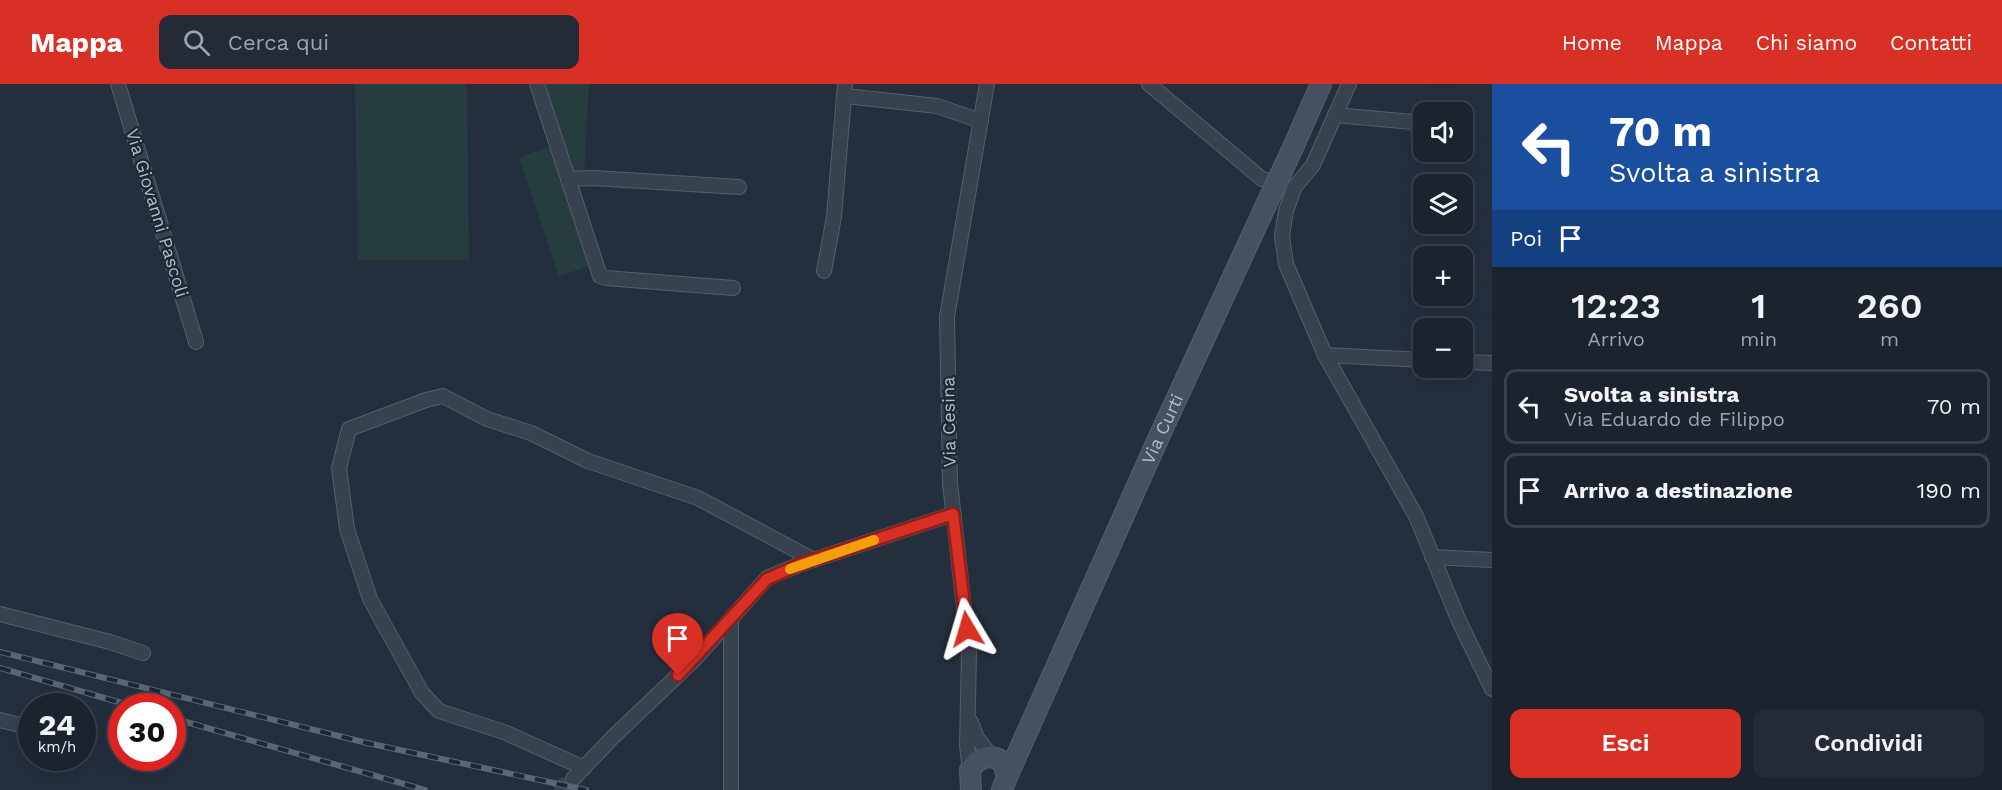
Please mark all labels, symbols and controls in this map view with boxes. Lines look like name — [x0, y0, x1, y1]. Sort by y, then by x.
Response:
search box — [159, 15, 579, 69]
text: Mappa — [30, 26, 123, 59]
icon: search — [180, 26, 213, 59]
text: Cerca qui — [228, 30, 329, 55]
text: Home — [1562, 30, 1622, 55]
text: Mappa — [1655, 30, 1723, 55]
text: Chi siamo — [1756, 30, 1857, 55]
text: Contatti — [1890, 30, 1972, 55]
map controls — [1413, 102, 1473, 378]
button: sound — [1413, 102, 1473, 162]
text: 70 m — [1609, 107, 1712, 156]
icon: left — [1510, 108, 1588, 186]
street label: Via Giovanni Pascoli — [122, 126, 193, 300]
text: Svolta a sinistra — [1609, 157, 1820, 189]
button: layers — [1413, 174, 1473, 234]
icon: arrive — [1554, 222, 1587, 255]
text: Poi — [1510, 226, 1542, 251]
button: + — [1413, 246, 1473, 306]
text: 12:23 — [1571, 285, 1661, 327]
text: 1 — [1751, 285, 1766, 327]
text: 260 — [1856, 285, 1923, 327]
button: − — [1413, 318, 1473, 378]
text: Arrivo — [1588, 327, 1645, 351]
text: min — [1740, 327, 1777, 351]
text: m — [1880, 327, 1899, 351]
street label: Via Cesina — [937, 376, 960, 468]
text: Svolta a sinistra — [1564, 382, 1739, 407]
icon: left — [1513, 390, 1546, 423]
street label: Via Curti — [1137, 391, 1187, 467]
text: 70 m — [1927, 394, 1981, 419]
text: Via Eduardo de Filippo — [1564, 407, 1785, 431]
icon: arrive — [1513, 474, 1546, 507]
text: Arrivo a destinazione — [1564, 478, 1793, 503]
text: 190 m — [1917, 478, 1981, 503]
position arrow — [935, 597, 999, 661]
pin — [652, 613, 703, 675]
icon: arrive — [661, 622, 694, 655]
speed limit sign: 30 — [108, 693, 186, 771]
text: 24 — [39, 707, 75, 742]
button: Esci — [1510, 709, 1741, 778]
button: Condividi — [1753, 709, 1984, 778]
text: km/h — [38, 738, 76, 756]

